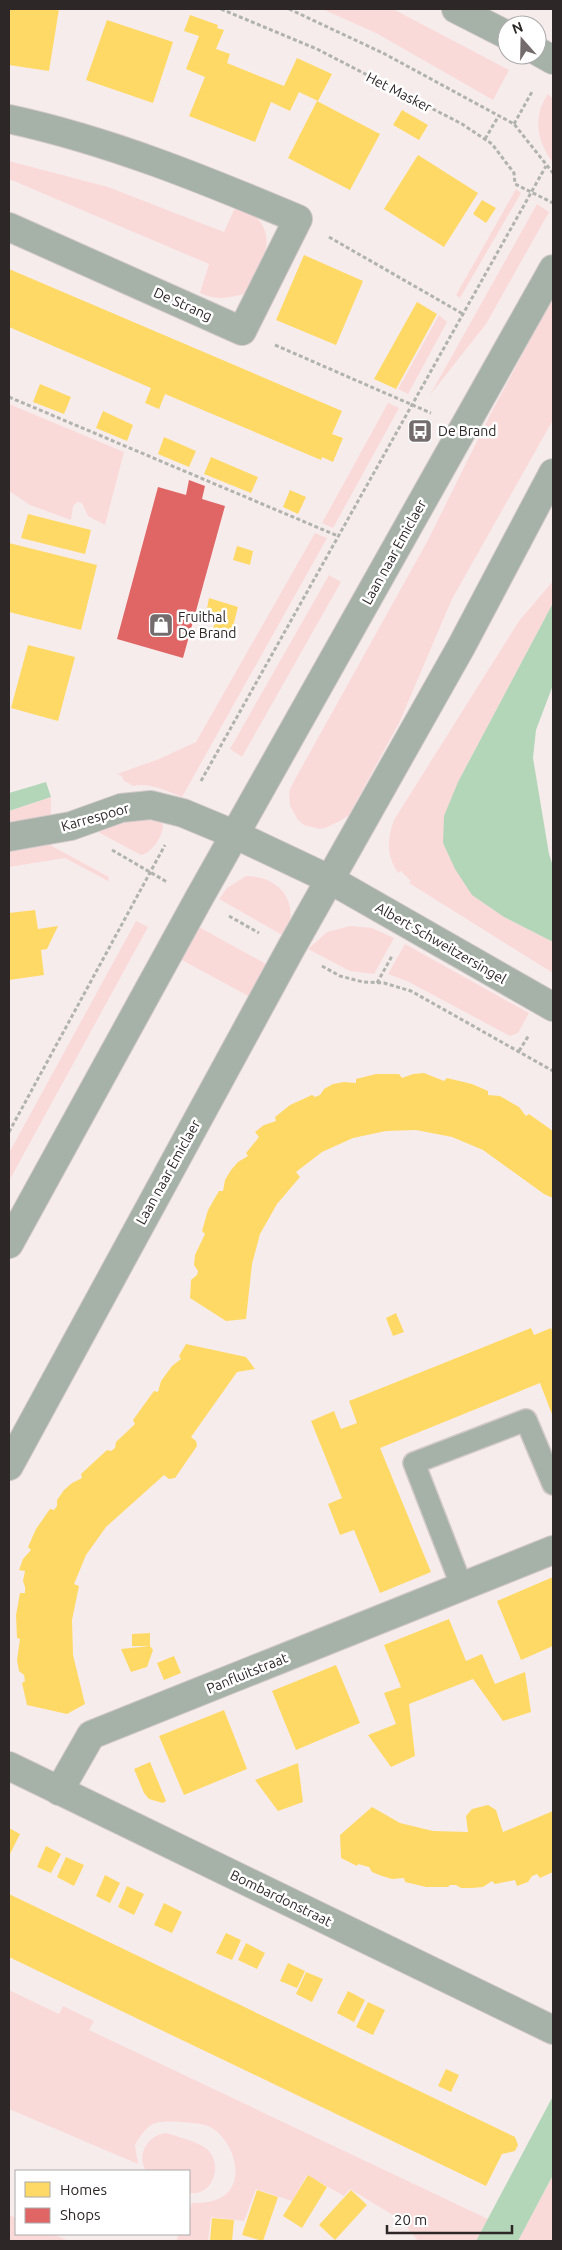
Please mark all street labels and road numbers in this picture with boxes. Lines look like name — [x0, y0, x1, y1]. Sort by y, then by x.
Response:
street label: Het Masker — [364, 69, 435, 116]
street label: De Strang — [151, 284, 215, 324]
street label: Laan naar Emiclaer — [359, 496, 430, 607]
street label: Karrespoor — [59, 799, 132, 834]
street label: Albert Schweitzersingel — [373, 899, 509, 987]
street label: Laan naar Emiclaer — [133, 1116, 204, 1227]
street label: Panfluitstraat — [204, 1649, 290, 1697]
street label: Bombardonstraat — [228, 1866, 335, 1930]

